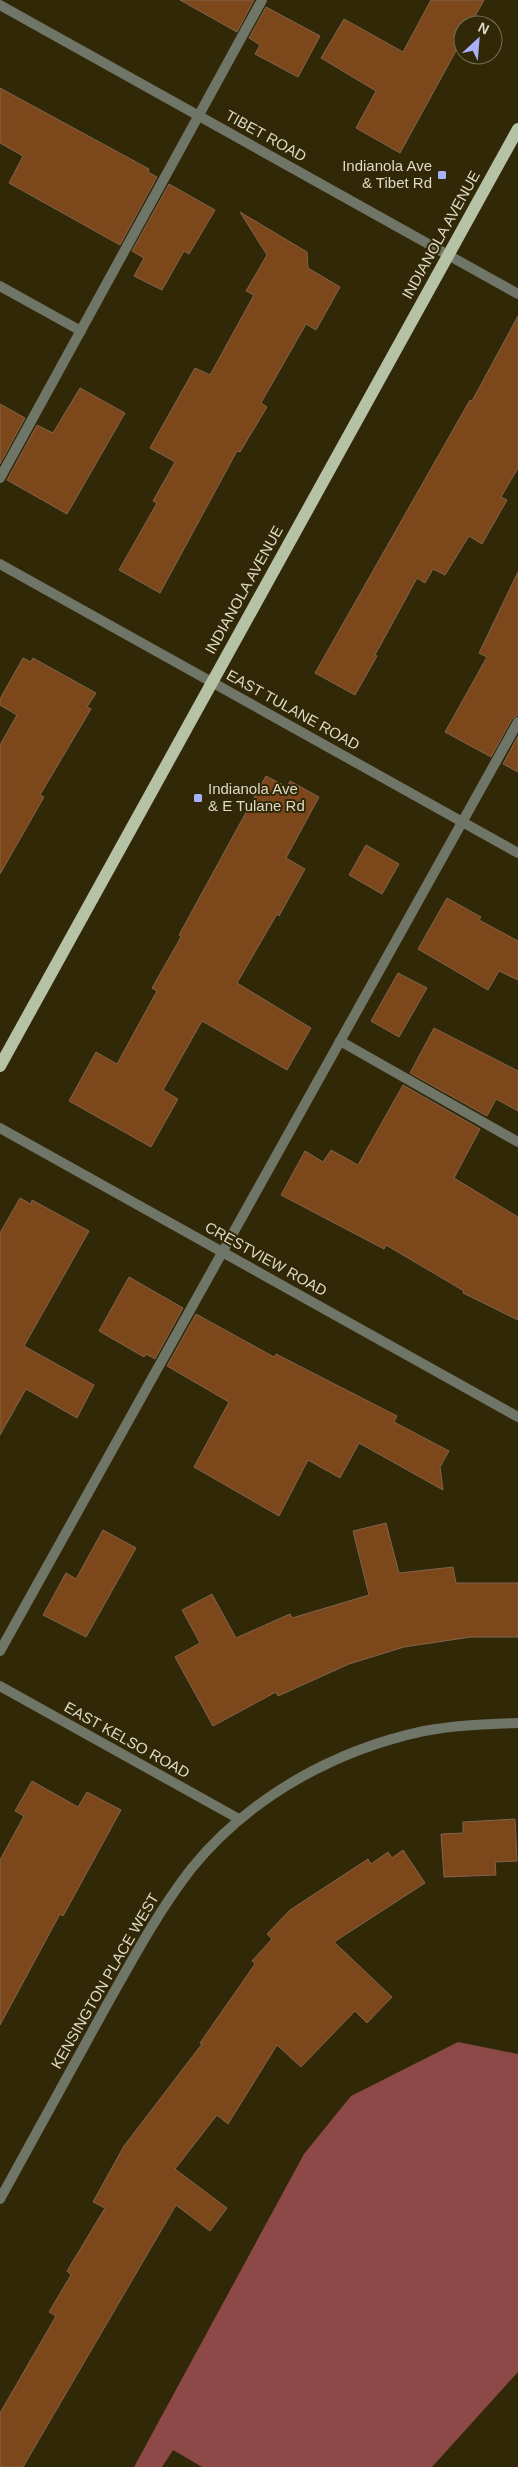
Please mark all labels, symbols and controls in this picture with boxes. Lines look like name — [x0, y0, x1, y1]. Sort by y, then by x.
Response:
north arrow — [453, 15, 503, 65]
text: N — [476, 19, 492, 38]
street label: TIBET ROAD — [223, 106, 310, 165]
place label: Indianola Ave & Tibet Rd — [342, 157, 432, 191]
street label: INDIANOLA AVENUE — [398, 168, 483, 302]
marker: Indianola Ave & Tibet Rd — [436, 169, 448, 181]
street label: INDIANOLA AVENUE — [201, 523, 286, 657]
street label: EAST TULANE ROAD — [224, 666, 363, 753]
place label: Indianola Ave & E Tulane Rd — [208, 780, 305, 814]
marker: Indianola Ave & E Tulane Rd — [192, 792, 204, 804]
street label: CRESTVIEW ROAD — [202, 1218, 330, 1299]
street label: EAST KELSO ROAD — [62, 1698, 193, 1781]
street label: KENSINGTON PLACE WEST — [47, 1890, 162, 2072]

